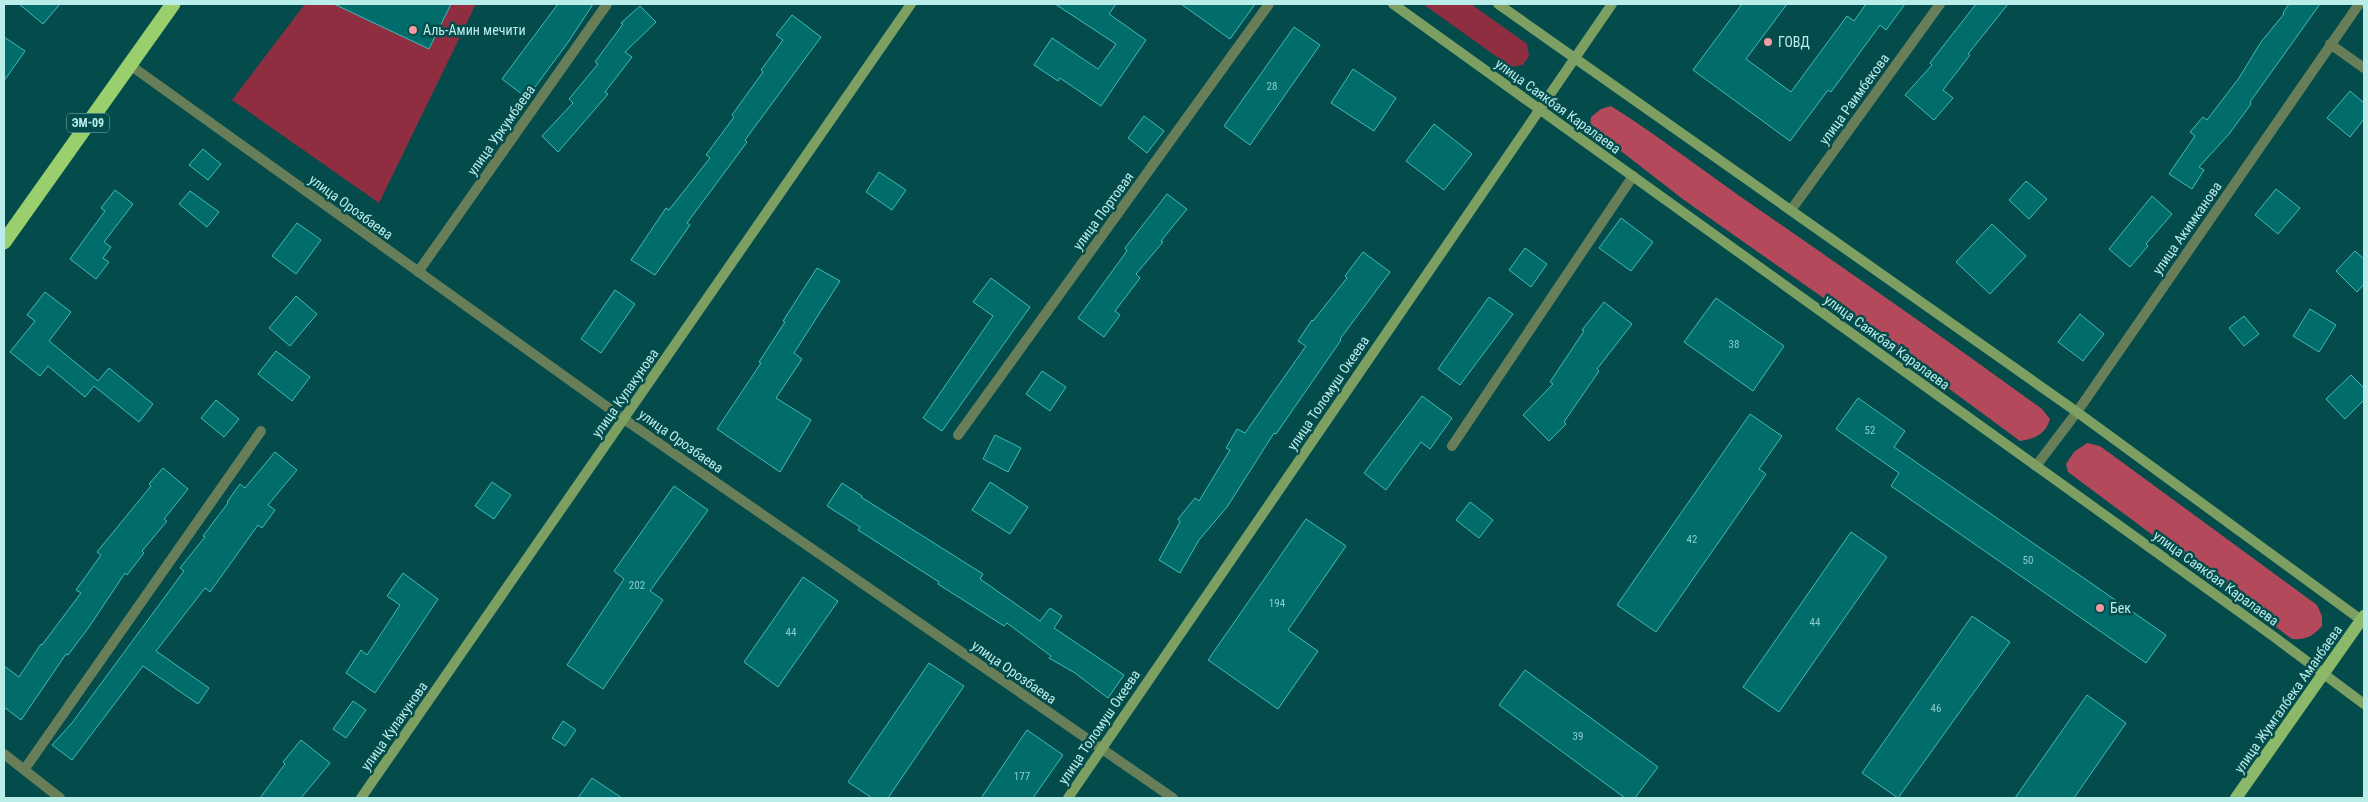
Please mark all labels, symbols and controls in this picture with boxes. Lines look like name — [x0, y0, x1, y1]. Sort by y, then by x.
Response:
place label: Аль-Амин мечити — [423, 22, 526, 38]
marker: Аль-Амин мечити — [407, 24, 419, 36]
place label: ГОВД — [1778, 34, 1810, 50]
marker: ГОВД — [1762, 36, 1774, 48]
street label: улица Раимбекова — [1816, 50, 1892, 148]
street label: улица Саякбая Каралаева — [1492, 55, 1624, 157]
house number: 28 — [1267, 80, 1277, 93]
street label: улица Уркумбаева — [464, 82, 538, 178]
road number: ЭМ-09 — [67, 114, 109, 132]
street label: улица Портовая — [1069, 169, 1137, 253]
street label: улица Орозбаева — [306, 171, 396, 243]
street label: улица Акимканова — [2149, 179, 2225, 277]
street label: улица Саякбая Каралаева — [1821, 291, 1953, 393]
street label: улица Толомуш Океева — [1284, 333, 1372, 453]
house number: 38 — [1729, 338, 1739, 351]
street label: улица Кулакунова — [588, 346, 662, 440]
street label: улица Орозбаева — [636, 406, 726, 476]
house number: 52 — [1865, 424, 1875, 437]
street label: улица Саякбая Каралаева — [2150, 527, 2282, 629]
house number: 42 — [1687, 533, 1697, 546]
house number: 50 — [2023, 554, 2033, 567]
house number: 202 — [629, 579, 645, 592]
house number: 194 — [1269, 597, 1286, 610]
place label: Бек — [2110, 600, 2131, 616]
marker: Бек — [2094, 602, 2106, 614]
house number: 44 — [1810, 616, 1821, 629]
street label: улица Жумгалбека Аманбаева — [2231, 622, 2345, 776]
house number: 44 — [786, 626, 797, 639]
street label: улица Орозбаева — [969, 637, 1059, 707]
street label: улица Толомуш Океева — [1055, 667, 1143, 787]
street label: улица Кулакунова — [357, 679, 431, 773]
house number: 46 — [1931, 702, 1941, 715]
house number: 39 — [1573, 730, 1583, 743]
house number: 177 — [1014, 770, 1030, 783]

